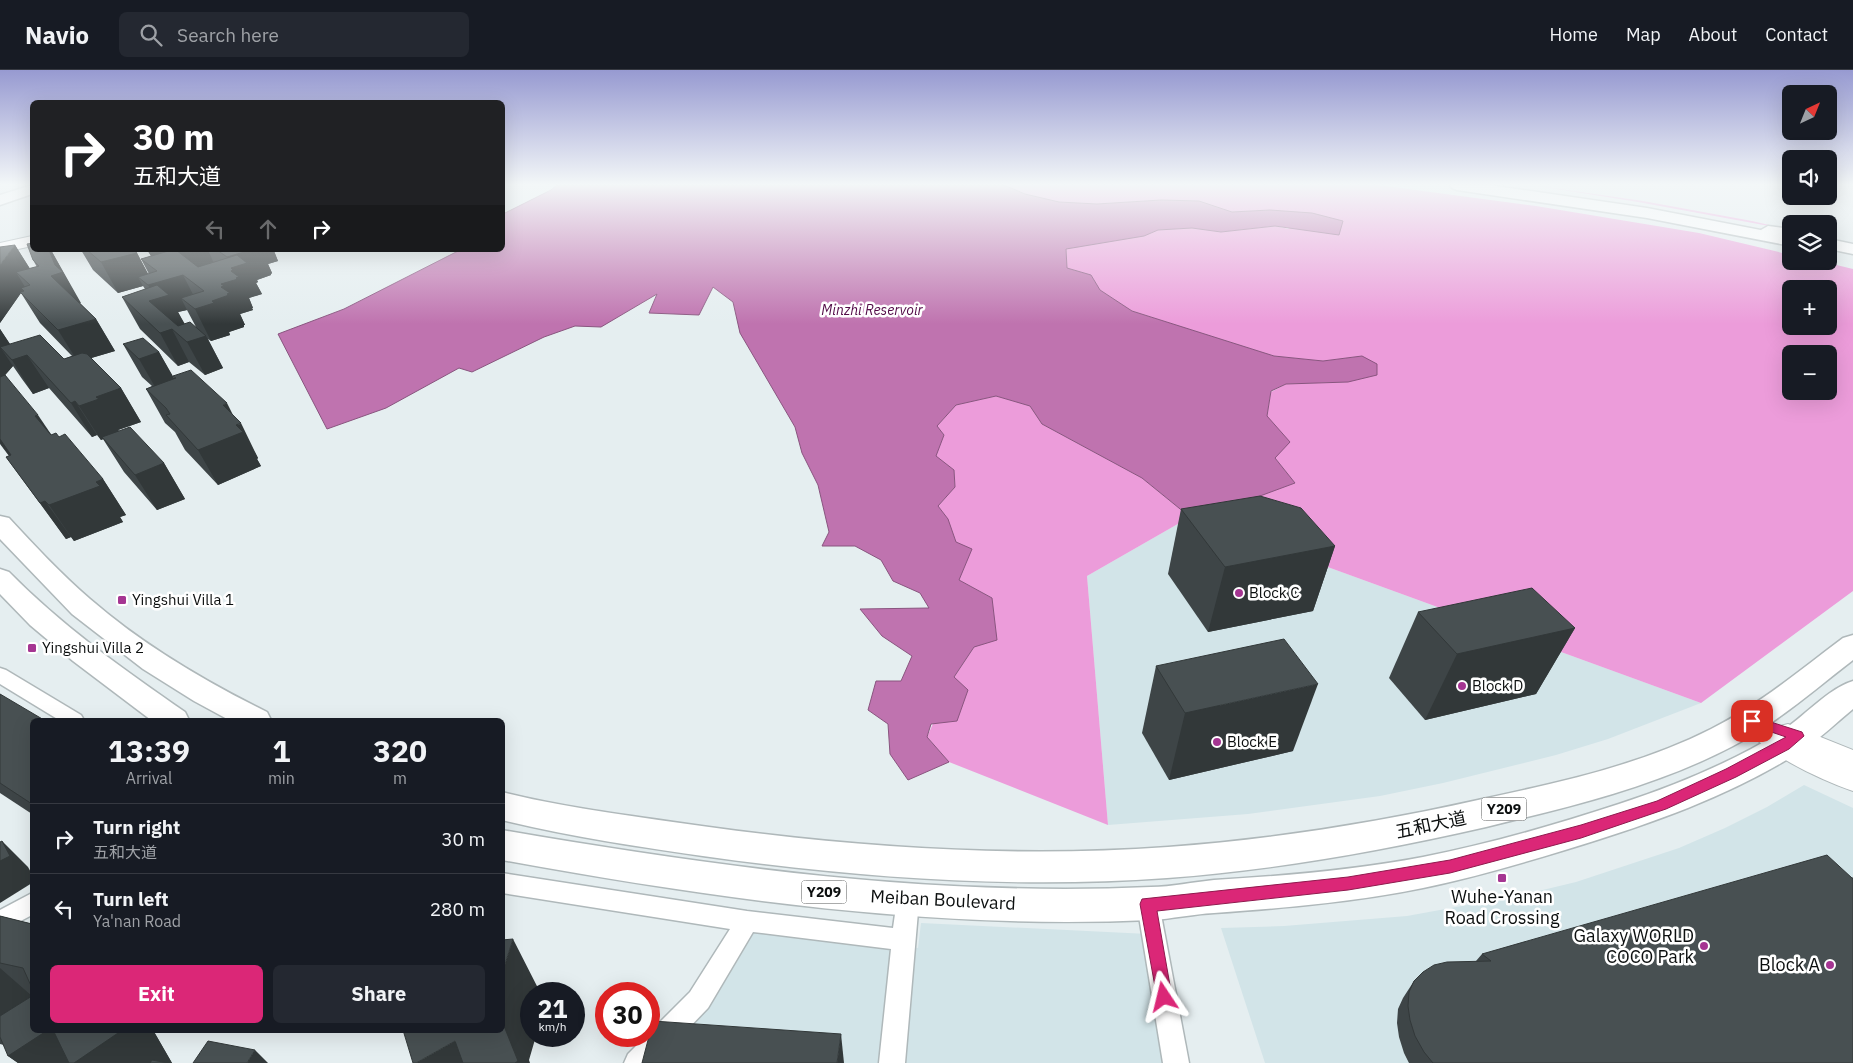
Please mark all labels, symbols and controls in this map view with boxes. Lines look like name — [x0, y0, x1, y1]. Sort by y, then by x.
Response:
search box — [119, 12, 469, 57]
text: Navio — [25, 19, 89, 51]
icon: search — [137, 21, 165, 49]
text: Search here — [177, 23, 279, 47]
text: Home — [1550, 23, 1598, 46]
text: Map — [1626, 23, 1661, 46]
text: About — [1689, 23, 1737, 46]
text: Contact — [1765, 23, 1828, 46]
north arrow — [1782, 85, 1838, 140]
map controls — [1782, 85, 1837, 400]
text: 30 m — [133, 114, 215, 160]
icon: right — [50, 120, 115, 185]
button: sound — [1782, 150, 1837, 205]
text: 五和大道 — [133, 161, 221, 190]
icon: left — [201, 215, 229, 243]
icon: ahead — [254, 215, 282, 243]
icon: right — [307, 215, 335, 243]
button: layers — [1782, 215, 1837, 270]
button: + — [1782, 280, 1837, 335]
water label: Minzhi Reservoir — [821, 301, 924, 319]
button: − — [1782, 345, 1837, 400]
place label: Block C — [1249, 583, 1300, 602]
marker: Block C — [1233, 587, 1245, 599]
place label: Yingshui Villa 1 — [132, 590, 234, 609]
marker: Yingshui Villa 1 — [116, 594, 128, 606]
place label: Yingshui Villa 2 — [42, 638, 144, 657]
marker: Yingshui Villa 2 — [26, 642, 38, 654]
place label: Block D — [1472, 676, 1523, 695]
marker: Block D — [1456, 680, 1468, 692]
pin — [1731, 700, 1773, 742]
icon: arrive — [1738, 707, 1766, 735]
text: 13:39 — [108, 731, 190, 770]
text: 1 — [272, 731, 290, 770]
text: 320 — [373, 731, 427, 770]
place label: Block E — [1227, 732, 1277, 751]
marker: Block E — [1211, 736, 1223, 748]
text: Arrival — [126, 768, 172, 788]
text: min — [268, 768, 295, 788]
text: m — [393, 768, 407, 788]
road number: Y209 — [1482, 798, 1526, 821]
street label: 五和大道 — [1393, 806, 1469, 843]
text: Turn right — [93, 815, 180, 839]
icon: right — [50, 825, 78, 853]
text: 30 m — [441, 827, 485, 851]
text: 五和大道 — [93, 842, 157, 862]
marker: Wuhe-Yanan Road Crossing — [1496, 872, 1508, 884]
road number: Y209 — [802, 880, 846, 904]
street label: Meiban Boulevard — [870, 884, 1016, 915]
place label: Wuhe-Yanan Road Crossing — [1444, 885, 1560, 929]
text: Turn left — [93, 887, 169, 911]
icon: left — [50, 895, 78, 923]
text: 280 m — [430, 897, 485, 921]
text: Ya'nan Road — [93, 911, 181, 931]
place label: Galaxy WORLD COCO Park — [1574, 924, 1695, 968]
marker: Galaxy WORLD COCO Park — [1698, 940, 1710, 952]
place label: Block A — [1759, 953, 1820, 976]
marker: Block A — [1824, 959, 1836, 971]
button: Exit — [50, 965, 263, 1023]
button: Share — [273, 965, 485, 1023]
position arrow — [1137, 970, 1189, 1022]
speed limit sign: 30 — [595, 982, 660, 1047]
text: 21 — [537, 992, 568, 1025]
text: km/h — [538, 1019, 567, 1034]

